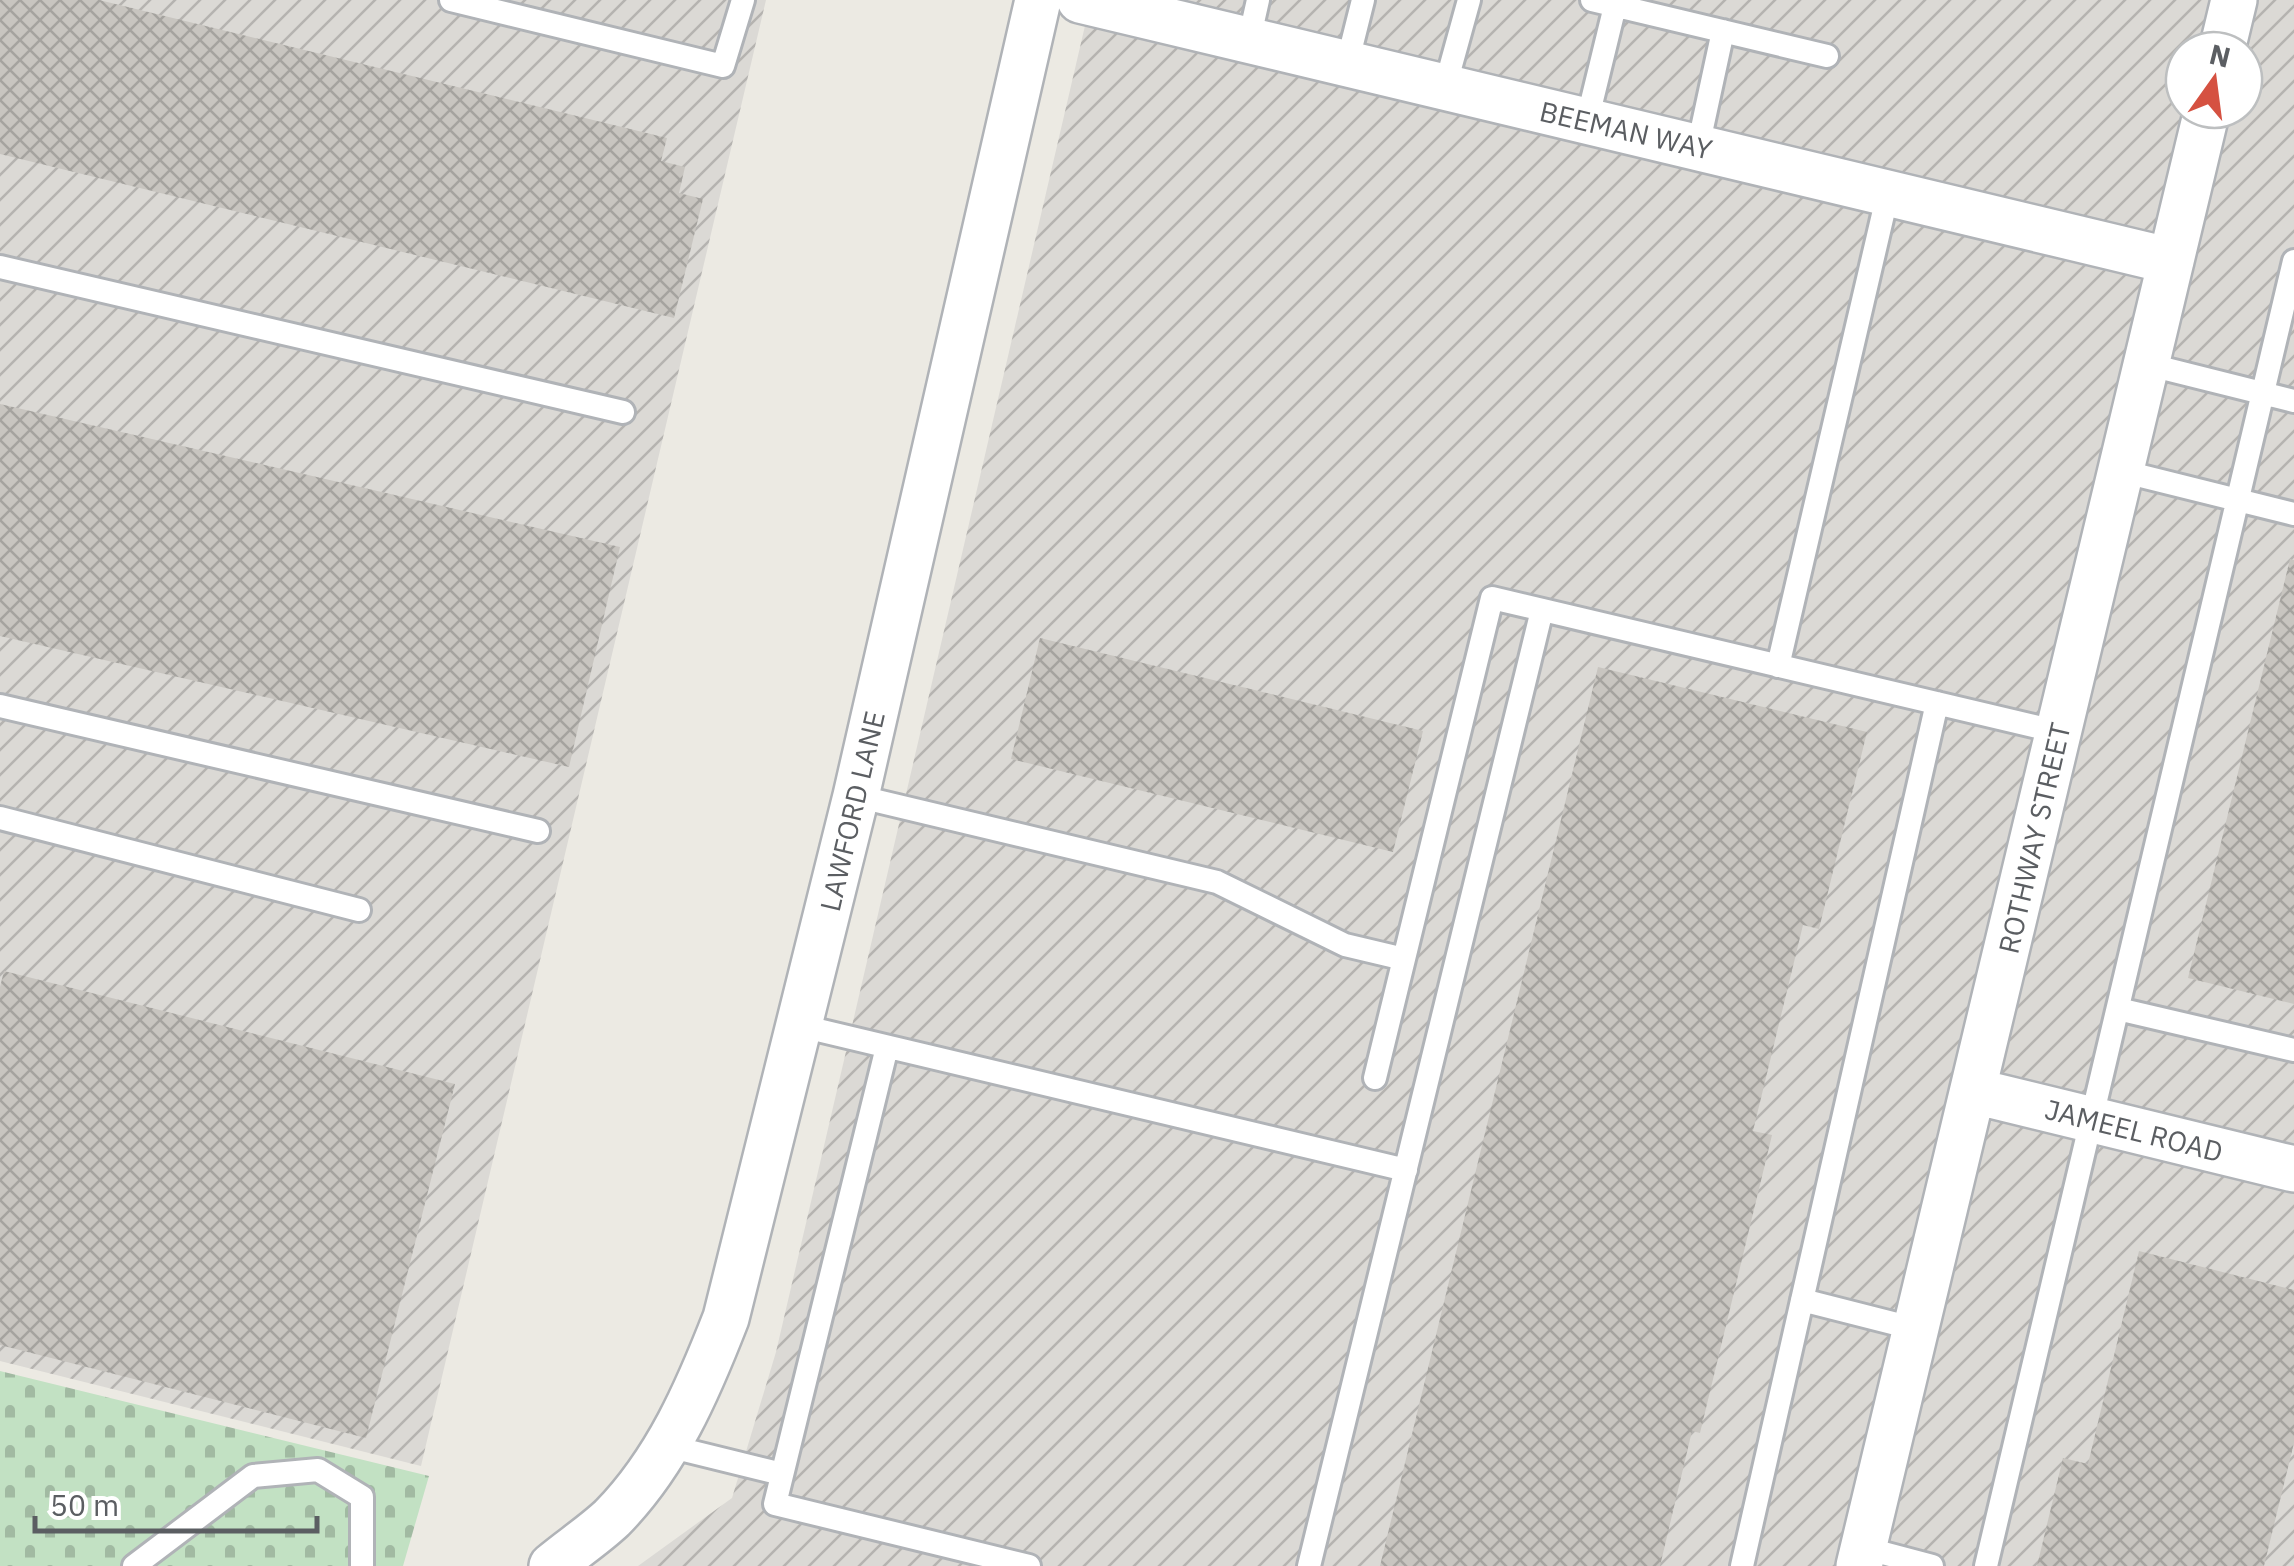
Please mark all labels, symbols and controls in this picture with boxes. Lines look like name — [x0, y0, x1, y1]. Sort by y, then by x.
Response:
north arrow — [2164, 30, 2264, 130]
text: N — [2206, 35, 2234, 76]
street label: BEEMAN WAY — [1536, 92, 1716, 168]
street label: LAWFORD LANE — [811, 707, 893, 915]
street label: ROTHWAY STREET — [1989, 719, 2079, 957]
street label: JAMEEL ROAD — [2041, 1090, 2227, 1170]
scale bar — [35, 1471, 318, 1533]
text: 50 m — [50, 1485, 119, 1524]

